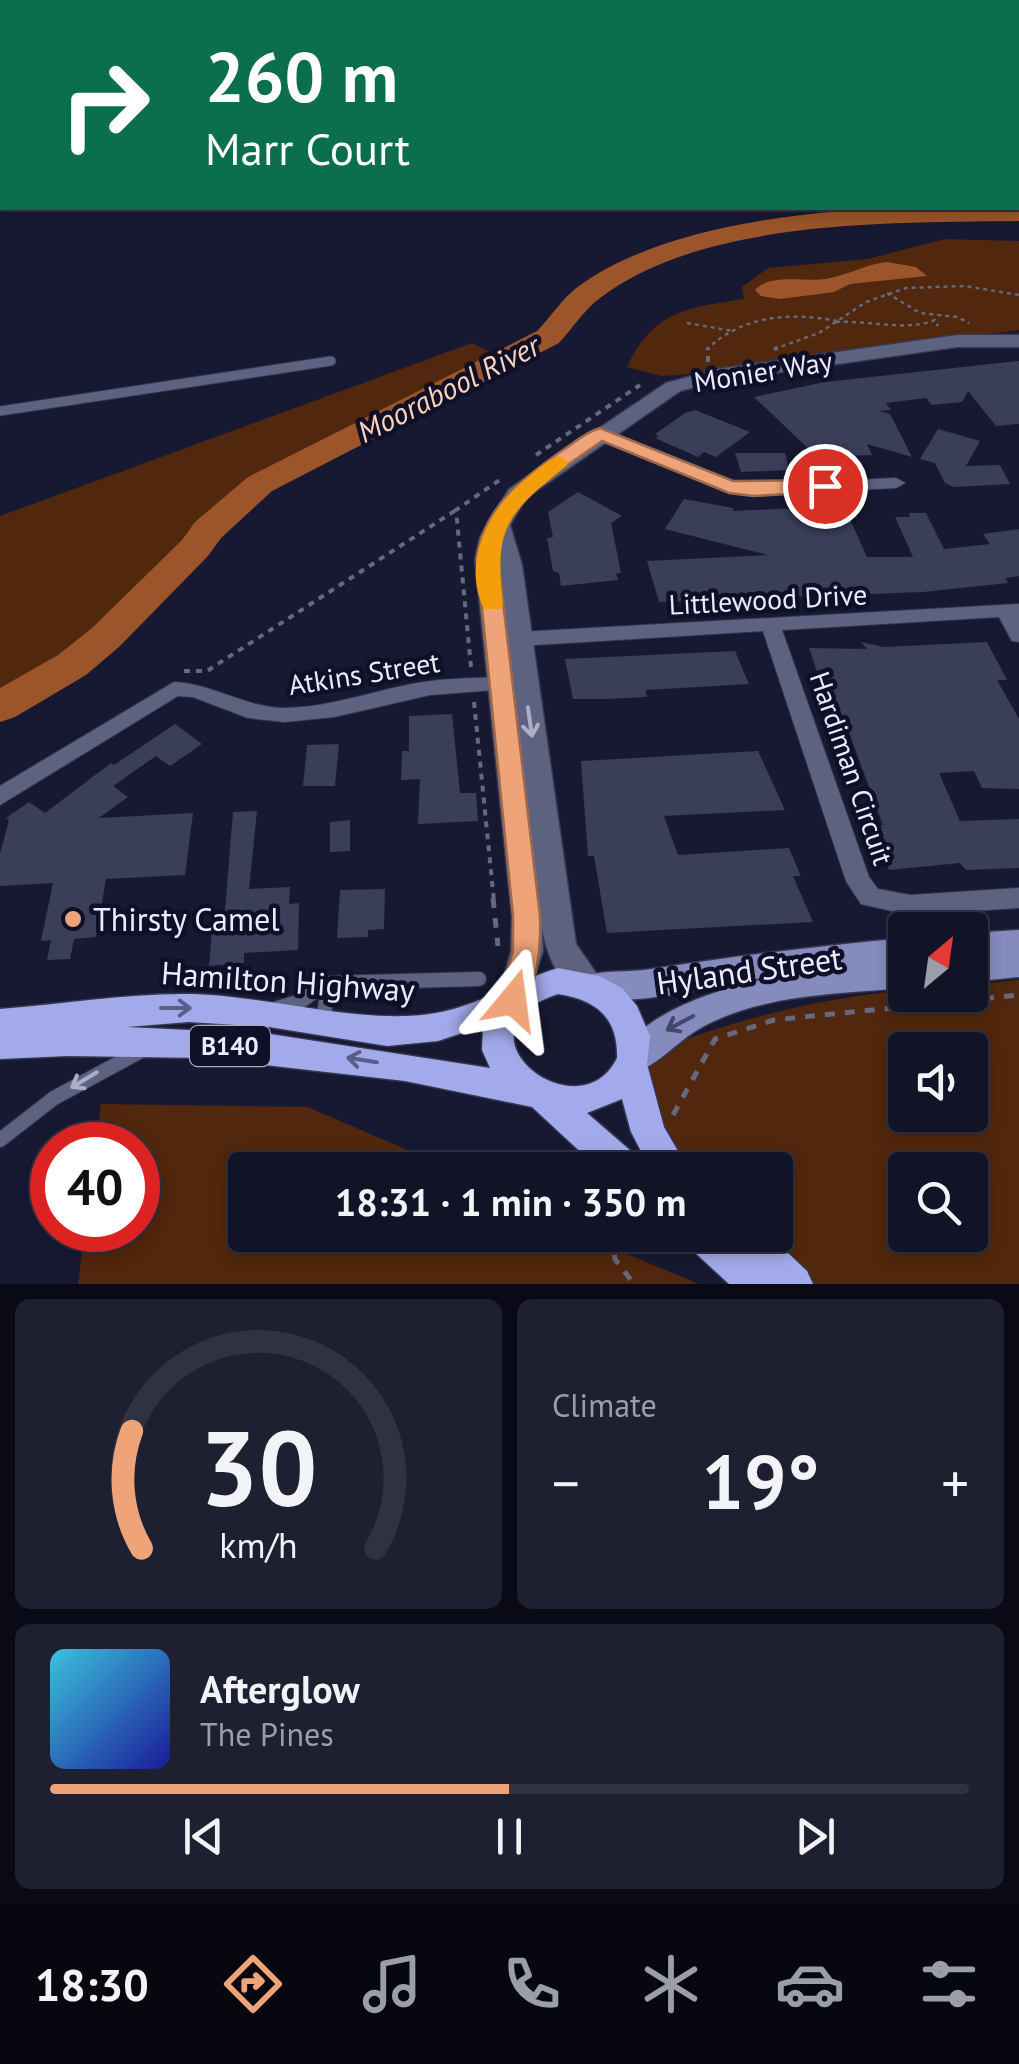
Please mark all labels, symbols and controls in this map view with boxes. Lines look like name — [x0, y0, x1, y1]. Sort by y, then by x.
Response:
text: 260 m — [205, 31, 398, 121]
icon: right — [40, 40, 170, 170]
text: Marr Court — [205, 119, 410, 177]
water label: Moorabool River — [350, 324, 548, 451]
street label: Monier Way — [691, 342, 835, 400]
pin — [783, 444, 868, 529]
icon: arrive — [798, 459, 853, 514]
street label: Littlewood Drive — [668, 575, 868, 623]
street label: Atkins Street — [286, 643, 443, 703]
street label: Hardiman Circuit — [802, 667, 903, 870]
one-way arrow — [522, 706, 540, 738]
place label: Thirsty Camel — [93, 898, 280, 940]
marker: Thirsty Camel — [62, 908, 84, 930]
north arrow — [888, 912, 988, 1012]
map controls — [888, 912, 988, 1252]
street label: Hyland Street — [654, 936, 844, 1004]
position arrow — [461, 948, 565, 1052]
street label: Hamilton Highway — [160, 951, 416, 1011]
one-way arrow — [158, 998, 191, 1018]
one-way arrow — [666, 1014, 696, 1034]
road number: B140 — [190, 1026, 270, 1066]
button: sound — [888, 1032, 988, 1132]
one-way arrow — [346, 1051, 378, 1069]
one-way arrow — [70, 1070, 99, 1090]
speed limit sign: 40 — [30, 1122, 160, 1252]
button: search — [888, 1152, 988, 1252]
text: 18:31 · 1 min · 350 m — [335, 1177, 686, 1226]
text: Climate — [552, 1384, 657, 1426]
text: 30 — [200, 1400, 317, 1535]
text: 19° — [702, 1433, 819, 1530]
text: − — [552, 1447, 580, 1518]
text: + — [941, 1447, 969, 1518]
text: km/h — [219, 1522, 298, 1568]
text: Afterglow — [200, 1664, 360, 1713]
text: The Pines — [200, 1713, 334, 1755]
icon: previous — [176, 1809, 231, 1864]
icon: pause — [482, 1809, 537, 1864]
icon: next — [788, 1809, 843, 1864]
icon: directions — [218, 1949, 288, 2019]
icon: music — [357, 1949, 427, 2019]
icon: phone — [497, 1949, 567, 2019]
icon: climate — [636, 1949, 706, 2019]
icon: car — [775, 1949, 845, 2019]
icon: filters — [914, 1949, 984, 2019]
text: 18:30 — [35, 1955, 149, 2013]

